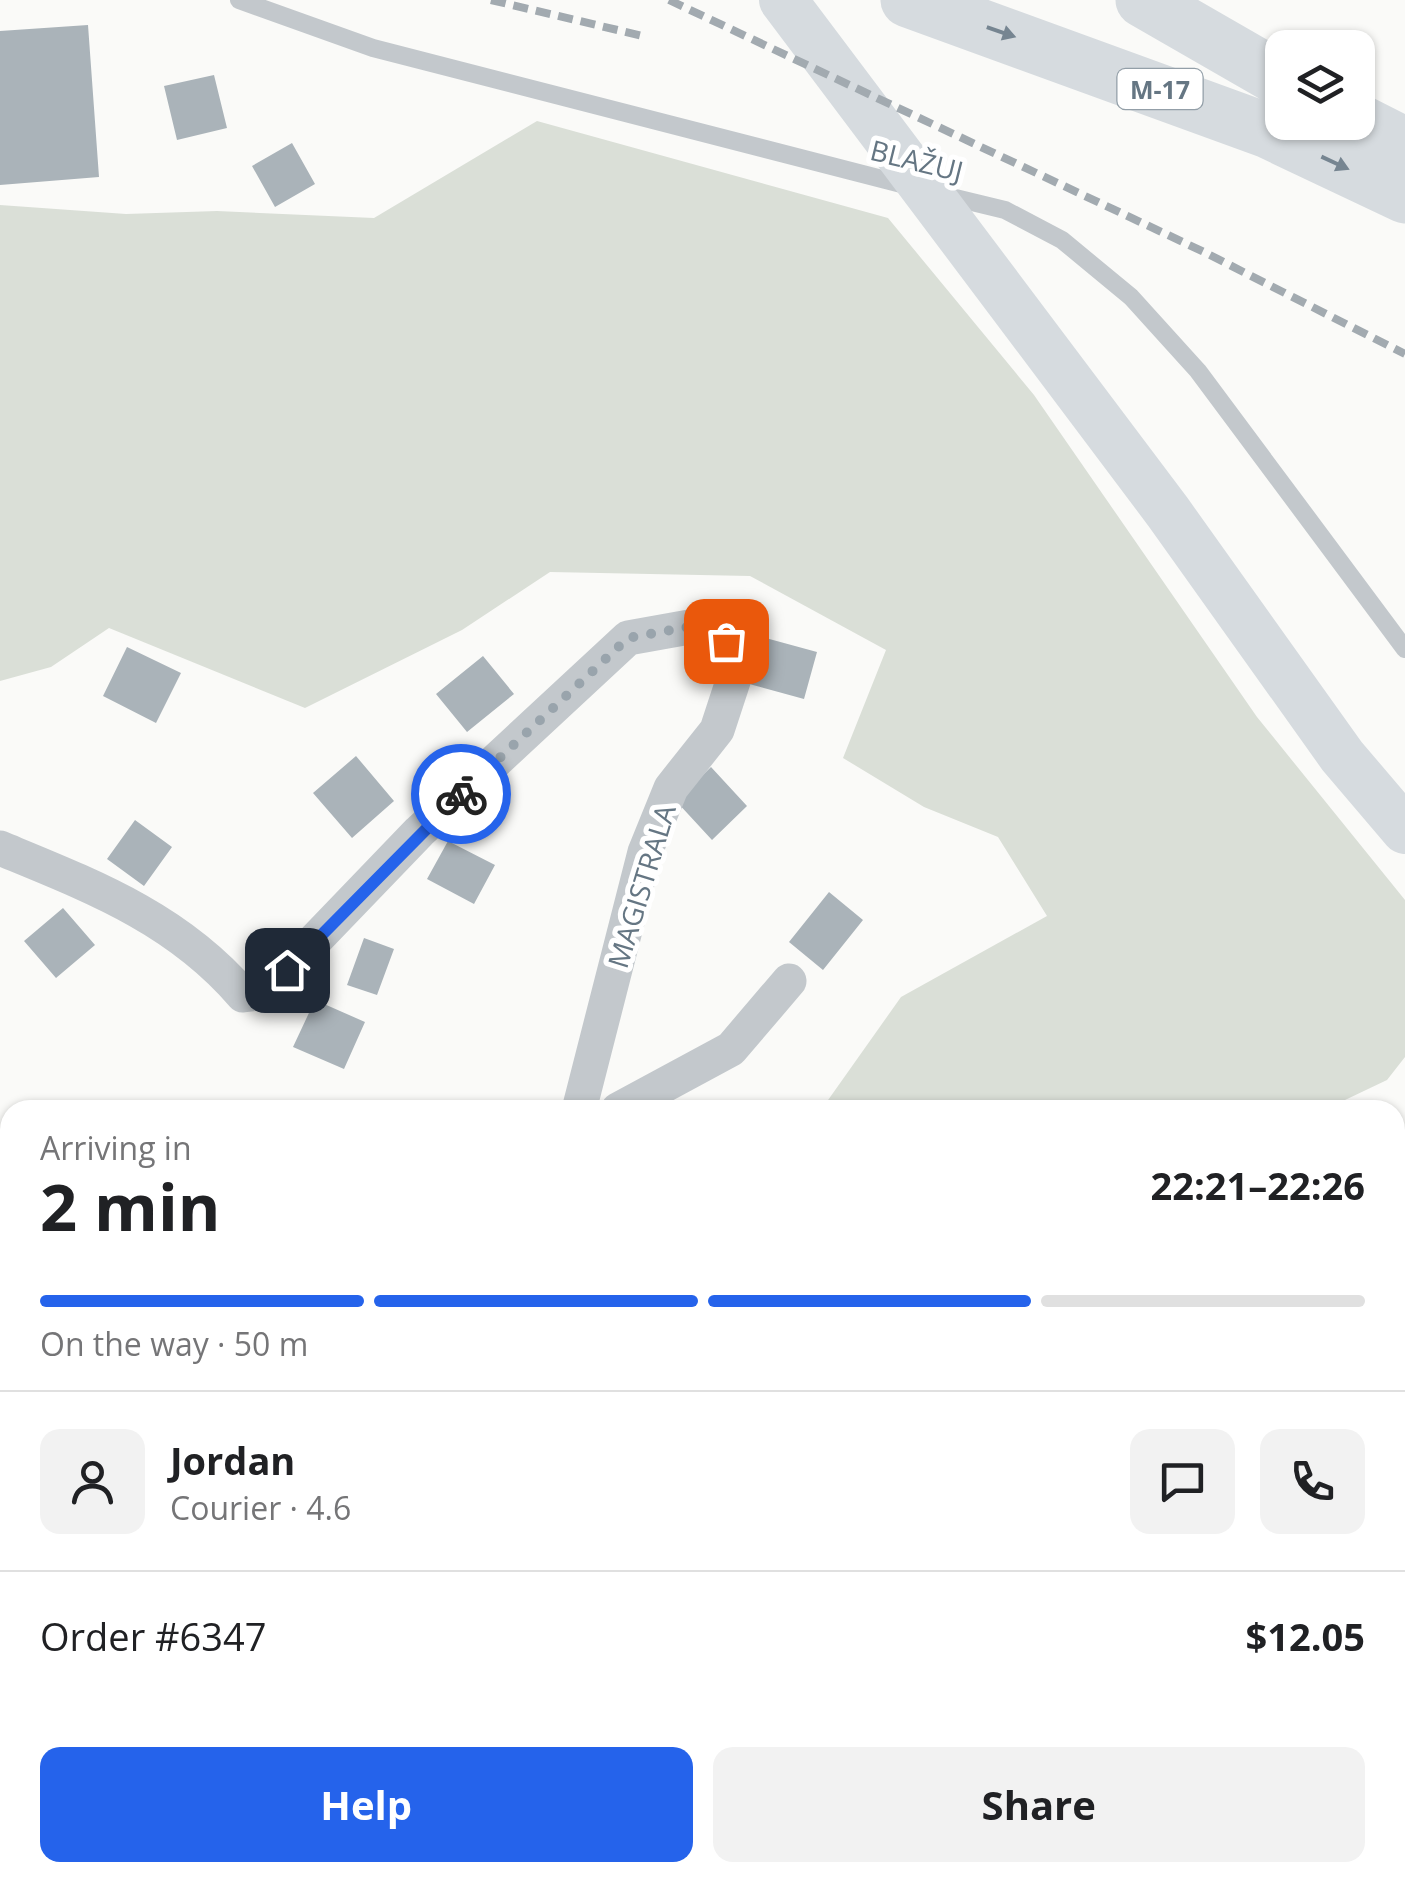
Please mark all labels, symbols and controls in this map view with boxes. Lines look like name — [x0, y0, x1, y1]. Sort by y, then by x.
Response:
one-way arrow — [986, 25, 1016, 40]
map controls — [1265, 30, 1375, 140]
button: layers — [1265, 30, 1375, 140]
road number: M-17 — [1118, 69, 1202, 109]
street label: BLAŽUJ — [867, 130, 967, 190]
one-way arrow — [1321, 155, 1350, 172]
pin — [684, 599, 769, 684]
icon: bag — [699, 614, 754, 669]
courier — [411, 744, 511, 844]
icon: bike — [434, 767, 489, 822]
street label: MAGISTRALA — [598, 799, 684, 972]
pin — [245, 928, 330, 1013]
icon: home — [260, 943, 315, 998]
text: Arriving in — [40, 1126, 192, 1169]
text: 22:21–22:26 — [1151, 1159, 1365, 1211]
text: 2 min — [40, 1162, 220, 1250]
text: On the way · 50 m — [40, 1322, 308, 1365]
button: person — [40, 1429, 145, 1534]
button: chat — [1130, 1429, 1235, 1534]
button: phone — [1260, 1429, 1365, 1534]
text: Jordan — [170, 1434, 295, 1486]
text: Courier · 4.6 — [170, 1486, 351, 1529]
text: Order #6347 — [40, 1610, 267, 1662]
text: $12.05 — [1246, 1610, 1365, 1662]
button: Help — [40, 1747, 693, 1862]
button: Share — [713, 1747, 1365, 1862]

